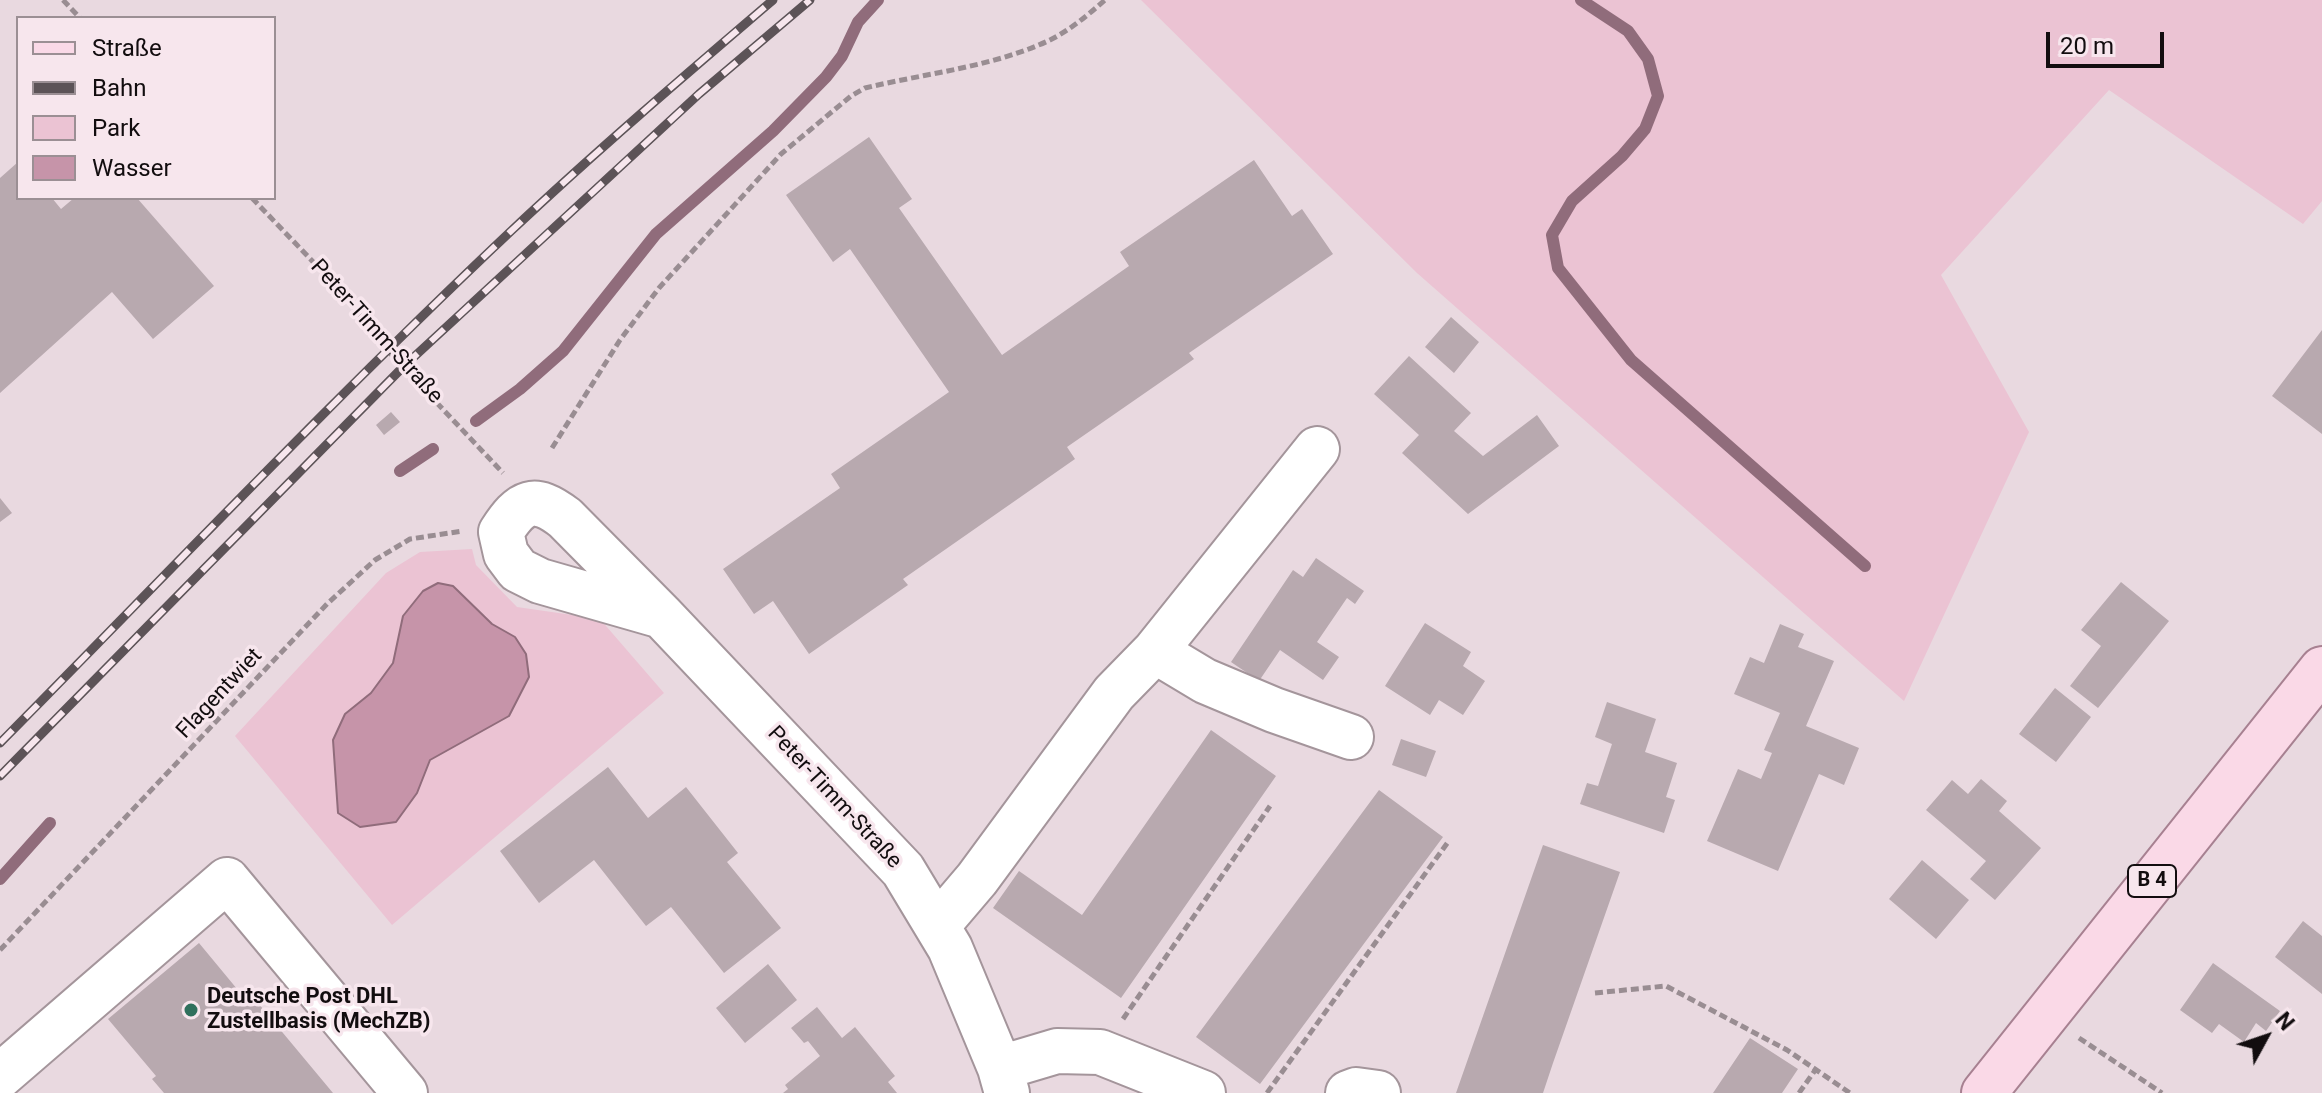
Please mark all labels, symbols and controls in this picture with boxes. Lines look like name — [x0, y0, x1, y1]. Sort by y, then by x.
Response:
legend — [16, 16, 276, 200]
scale bar — [2050, 16, 2168, 66]
text: 20 m — [2060, 32, 2114, 60]
text: Straße — [92, 34, 162, 62]
text: Bahn — [92, 74, 146, 102]
text: Park — [92, 114, 140, 142]
text: Wasser — [92, 154, 172, 182]
street label: Peter-Timm-Straße — [304, 254, 448, 410]
street label: Flagentwiet — [172, 643, 268, 745]
street label: Peter-Timm-Straße — [761, 721, 907, 875]
road number: B 4 — [2128, 865, 2176, 897]
place label: Deutsche Post DHL Zustellbasis (MechZB) — [207, 984, 431, 1036]
north arrow — [2226, 997, 2306, 1077]
marker: Deutsche Post DHL Zustellbasis (MechZB) — [182, 1001, 200, 1019]
text: N — [2270, 1007, 2299, 1035]

